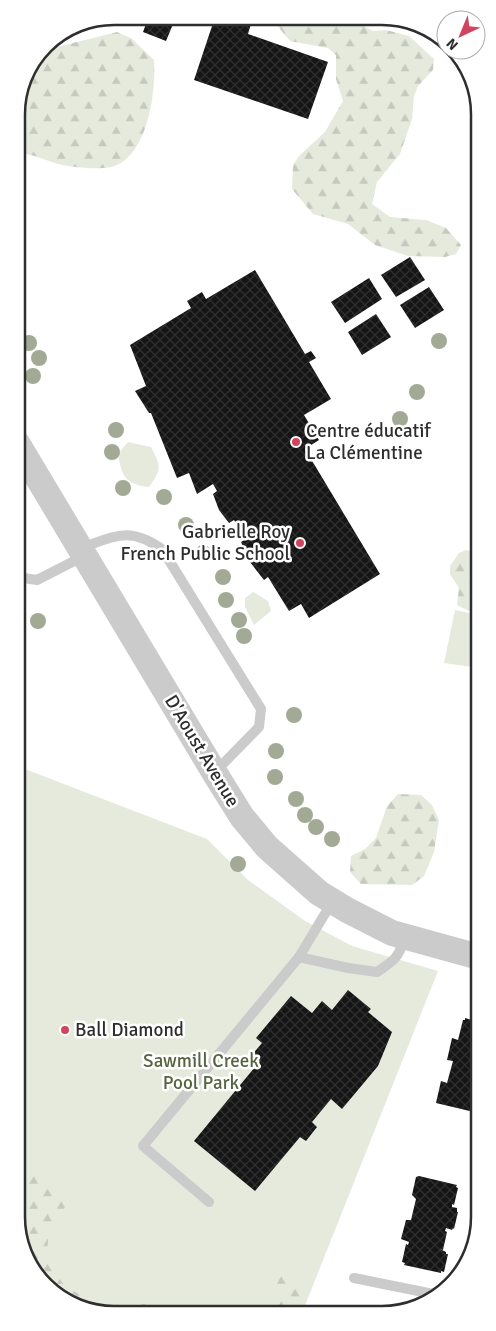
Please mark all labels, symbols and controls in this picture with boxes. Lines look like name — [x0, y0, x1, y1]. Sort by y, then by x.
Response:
north arrow — [436, 10, 486, 60]
text: N — [443, 34, 462, 53]
place label: Centre éducatif La Clémentine — [306, 419, 432, 465]
marker: Centre éducatif La Clémentine — [290, 436, 302, 448]
place label: Gabrielle Roy French Public School — [121, 520, 290, 566]
marker: Gabrielle Roy French Public School — [294, 537, 306, 549]
street label: D'Aoust Avenue — [159, 691, 245, 811]
place label: Ball Diamond — [75, 1018, 184, 1042]
marker: Ball Diamond — [59, 1024, 71, 1036]
park label: Sawmill Creek Pool Park — [143, 1049, 259, 1095]

